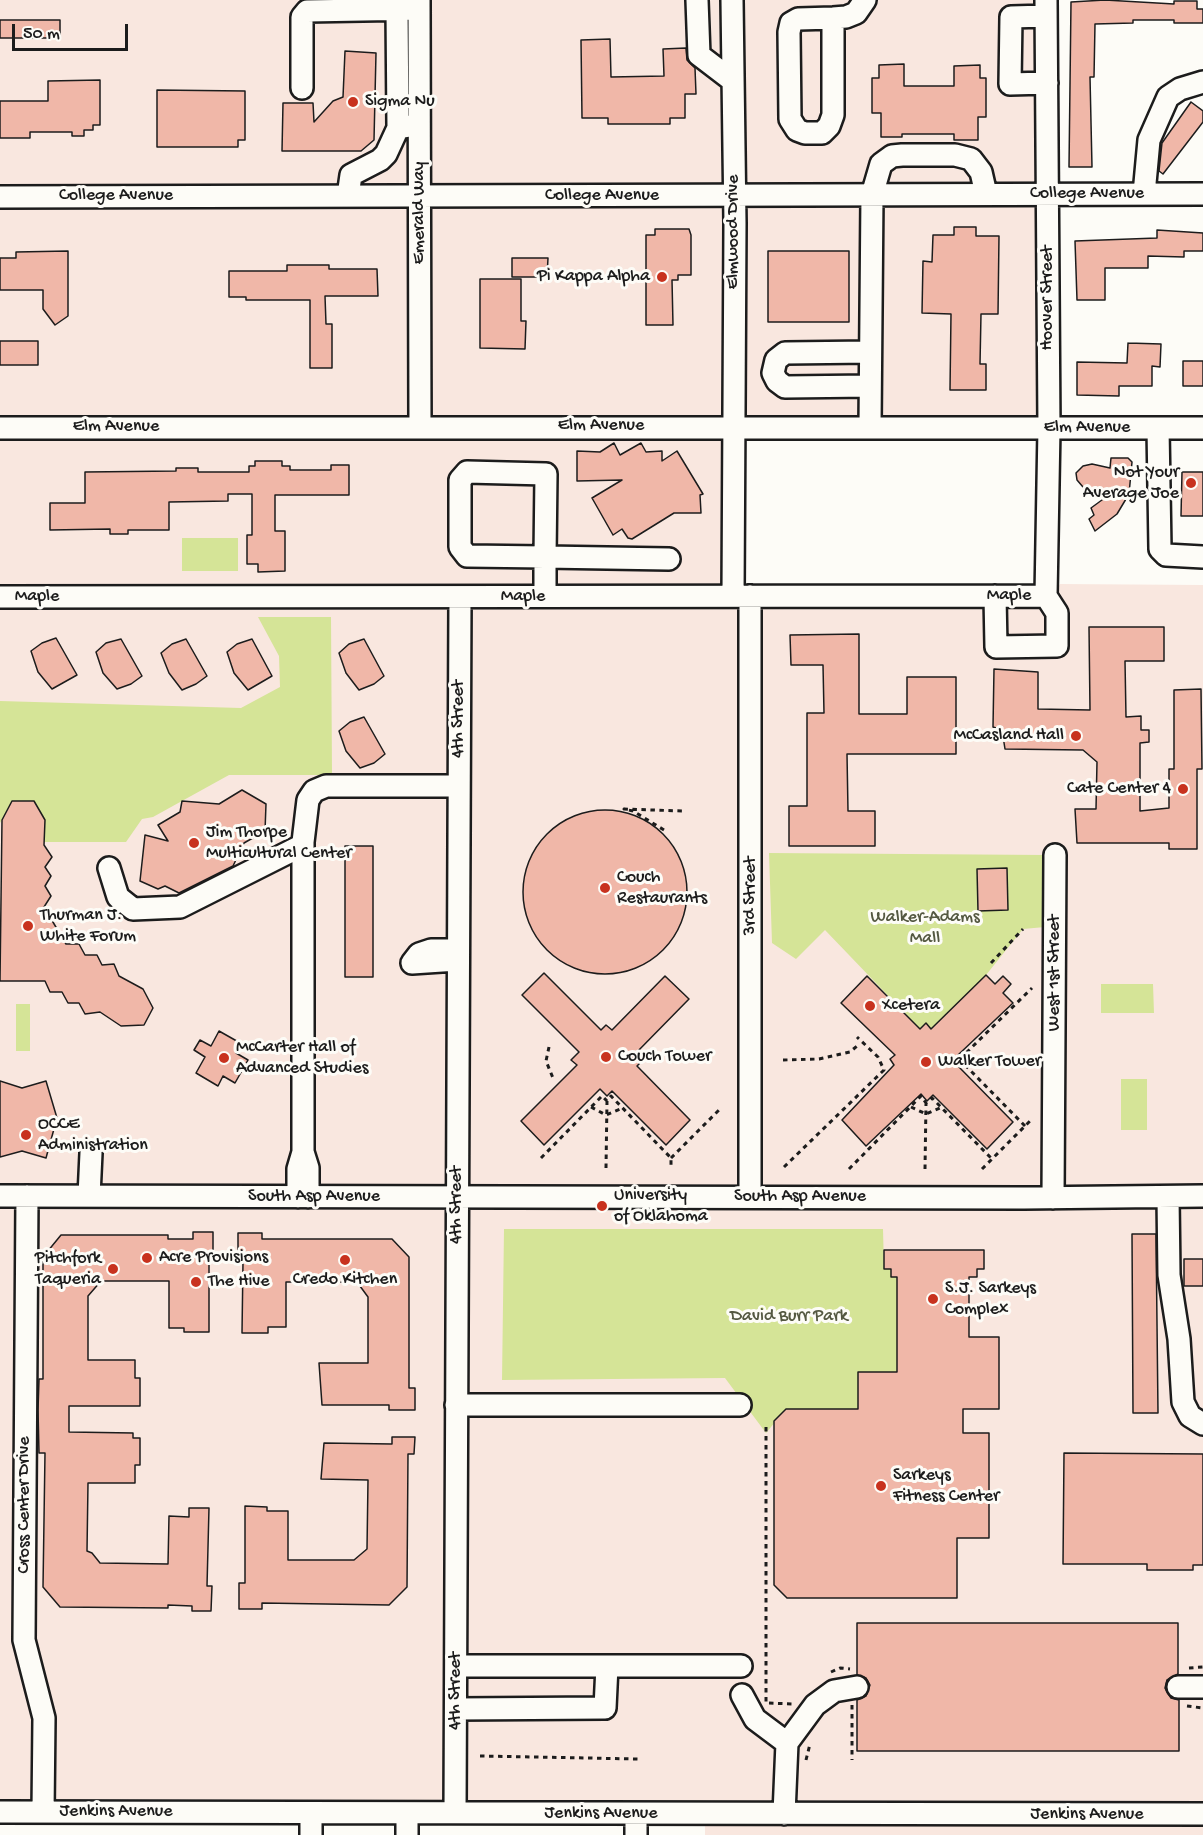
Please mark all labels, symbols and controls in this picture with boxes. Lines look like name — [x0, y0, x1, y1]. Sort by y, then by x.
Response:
scale bar — [15, 12, 130, 50]
text: 50 m — [23, 24, 60, 45]
place label: Sigma Nu — [365, 91, 435, 113]
marker: Sigma Nu — [346, 95, 360, 109]
street label: Emerald Way — [409, 162, 431, 264]
street label: Elmwood Drive — [723, 175, 745, 289]
street label: College Avenue — [1030, 183, 1144, 205]
street label: College Avenue — [59, 185, 173, 207]
street label: College Avenue — [545, 185, 659, 207]
street label: Hoover Street — [1037, 246, 1059, 350]
place label: Pi Kappa Alpha — [537, 266, 650, 288]
marker: Pi Kappa Alpha — [655, 270, 669, 284]
street label: Elm Avenue — [558, 415, 644, 437]
street label: Elm Avenue — [73, 416, 159, 438]
street label: Elm Avenue — [1044, 417, 1130, 439]
place label: Not Your Average Joe — [1083, 462, 1179, 504]
marker: Not Your Average Joe — [1184, 476, 1198, 490]
street label: Maple — [987, 585, 1031, 607]
street label: Maple — [15, 586, 59, 608]
street label: Maple — [501, 586, 545, 608]
street label: 4th Street — [448, 680, 470, 758]
place label: McCasland Hall — [954, 725, 1064, 747]
marker: McCasland Hall — [1069, 729, 1083, 743]
place label: Cate Center 4 — [1067, 778, 1171, 800]
marker: Cate Center 4 — [1176, 782, 1190, 796]
place label: Jim Thorpe Multicultural Center — [206, 822, 352, 864]
marker: Jim Thorpe Multicultural Center — [187, 836, 201, 850]
street label: 3rd Street — [740, 857, 762, 935]
place label: Couch Restaurants — [617, 867, 707, 910]
marker: Couch Restaurants — [598, 881, 612, 895]
place label: Thurman J. White Forum — [40, 905, 136, 948]
park label: Walker-Adams Mall — [870, 907, 980, 950]
street label: West 1st Street — [1044, 915, 1066, 1031]
marker: Thurman J. White Forum — [21, 919, 35, 933]
place label: Xcetera — [882, 995, 940, 1017]
marker: Xcetera — [863, 999, 877, 1013]
place label: McCarter Hall of Advanced Studies — [236, 1037, 368, 1080]
place label: Couch Tower — [618, 1046, 711, 1068]
marker: Couch Tower — [599, 1050, 613, 1064]
marker: McCarter Hall of Advanced Studies — [217, 1051, 231, 1065]
place label: Walker Tower — [938, 1051, 1041, 1073]
marker: Walker Tower — [919, 1055, 933, 1069]
place label: OCCE Administration — [38, 1114, 148, 1156]
marker: OCCE Administration — [19, 1128, 33, 1142]
street label: 4th Street — [446, 1166, 468, 1244]
place label: University of Oklahoma — [614, 1185, 708, 1228]
street label: South Asp Avenue — [248, 1186, 380, 1208]
street label: South Asp Avenue — [734, 1186, 866, 1208]
marker: University of Oklahoma — [595, 1199, 609, 1213]
place label: Acre Provisions — [159, 1247, 268, 1269]
place label: Pitchfork Taqueria — [35, 1248, 101, 1290]
marker: Acre Provisions — [140, 1251, 154, 1265]
marker: Credo Kitchen — [338, 1253, 352, 1267]
marker: Pitchfork Taqueria — [106, 1262, 120, 1276]
place label: Credo Kitchen — [293, 1269, 397, 1291]
place label: The Hive — [208, 1271, 270, 1293]
marker: The Hive — [189, 1275, 203, 1289]
place label: S.J. Sarkeys Complex — [945, 1278, 1036, 1320]
marker: S.J. Sarkeys Complex — [926, 1292, 940, 1306]
park label: David Burr Park — [730, 1306, 848, 1328]
street label: Cross Center Drive — [14, 1436, 36, 1574]
place label: Sarkeys Fitness Center — [893, 1465, 999, 1508]
marker: Sarkeys Fitness Center — [874, 1479, 888, 1493]
street label: 4th Street — [445, 1652, 467, 1730]
street label: Jenkins Avenue — [60, 1801, 172, 1823]
street label: Jenkins Avenue — [545, 1803, 657, 1825]
street label: Jenkins Avenue — [1031, 1804, 1143, 1826]

